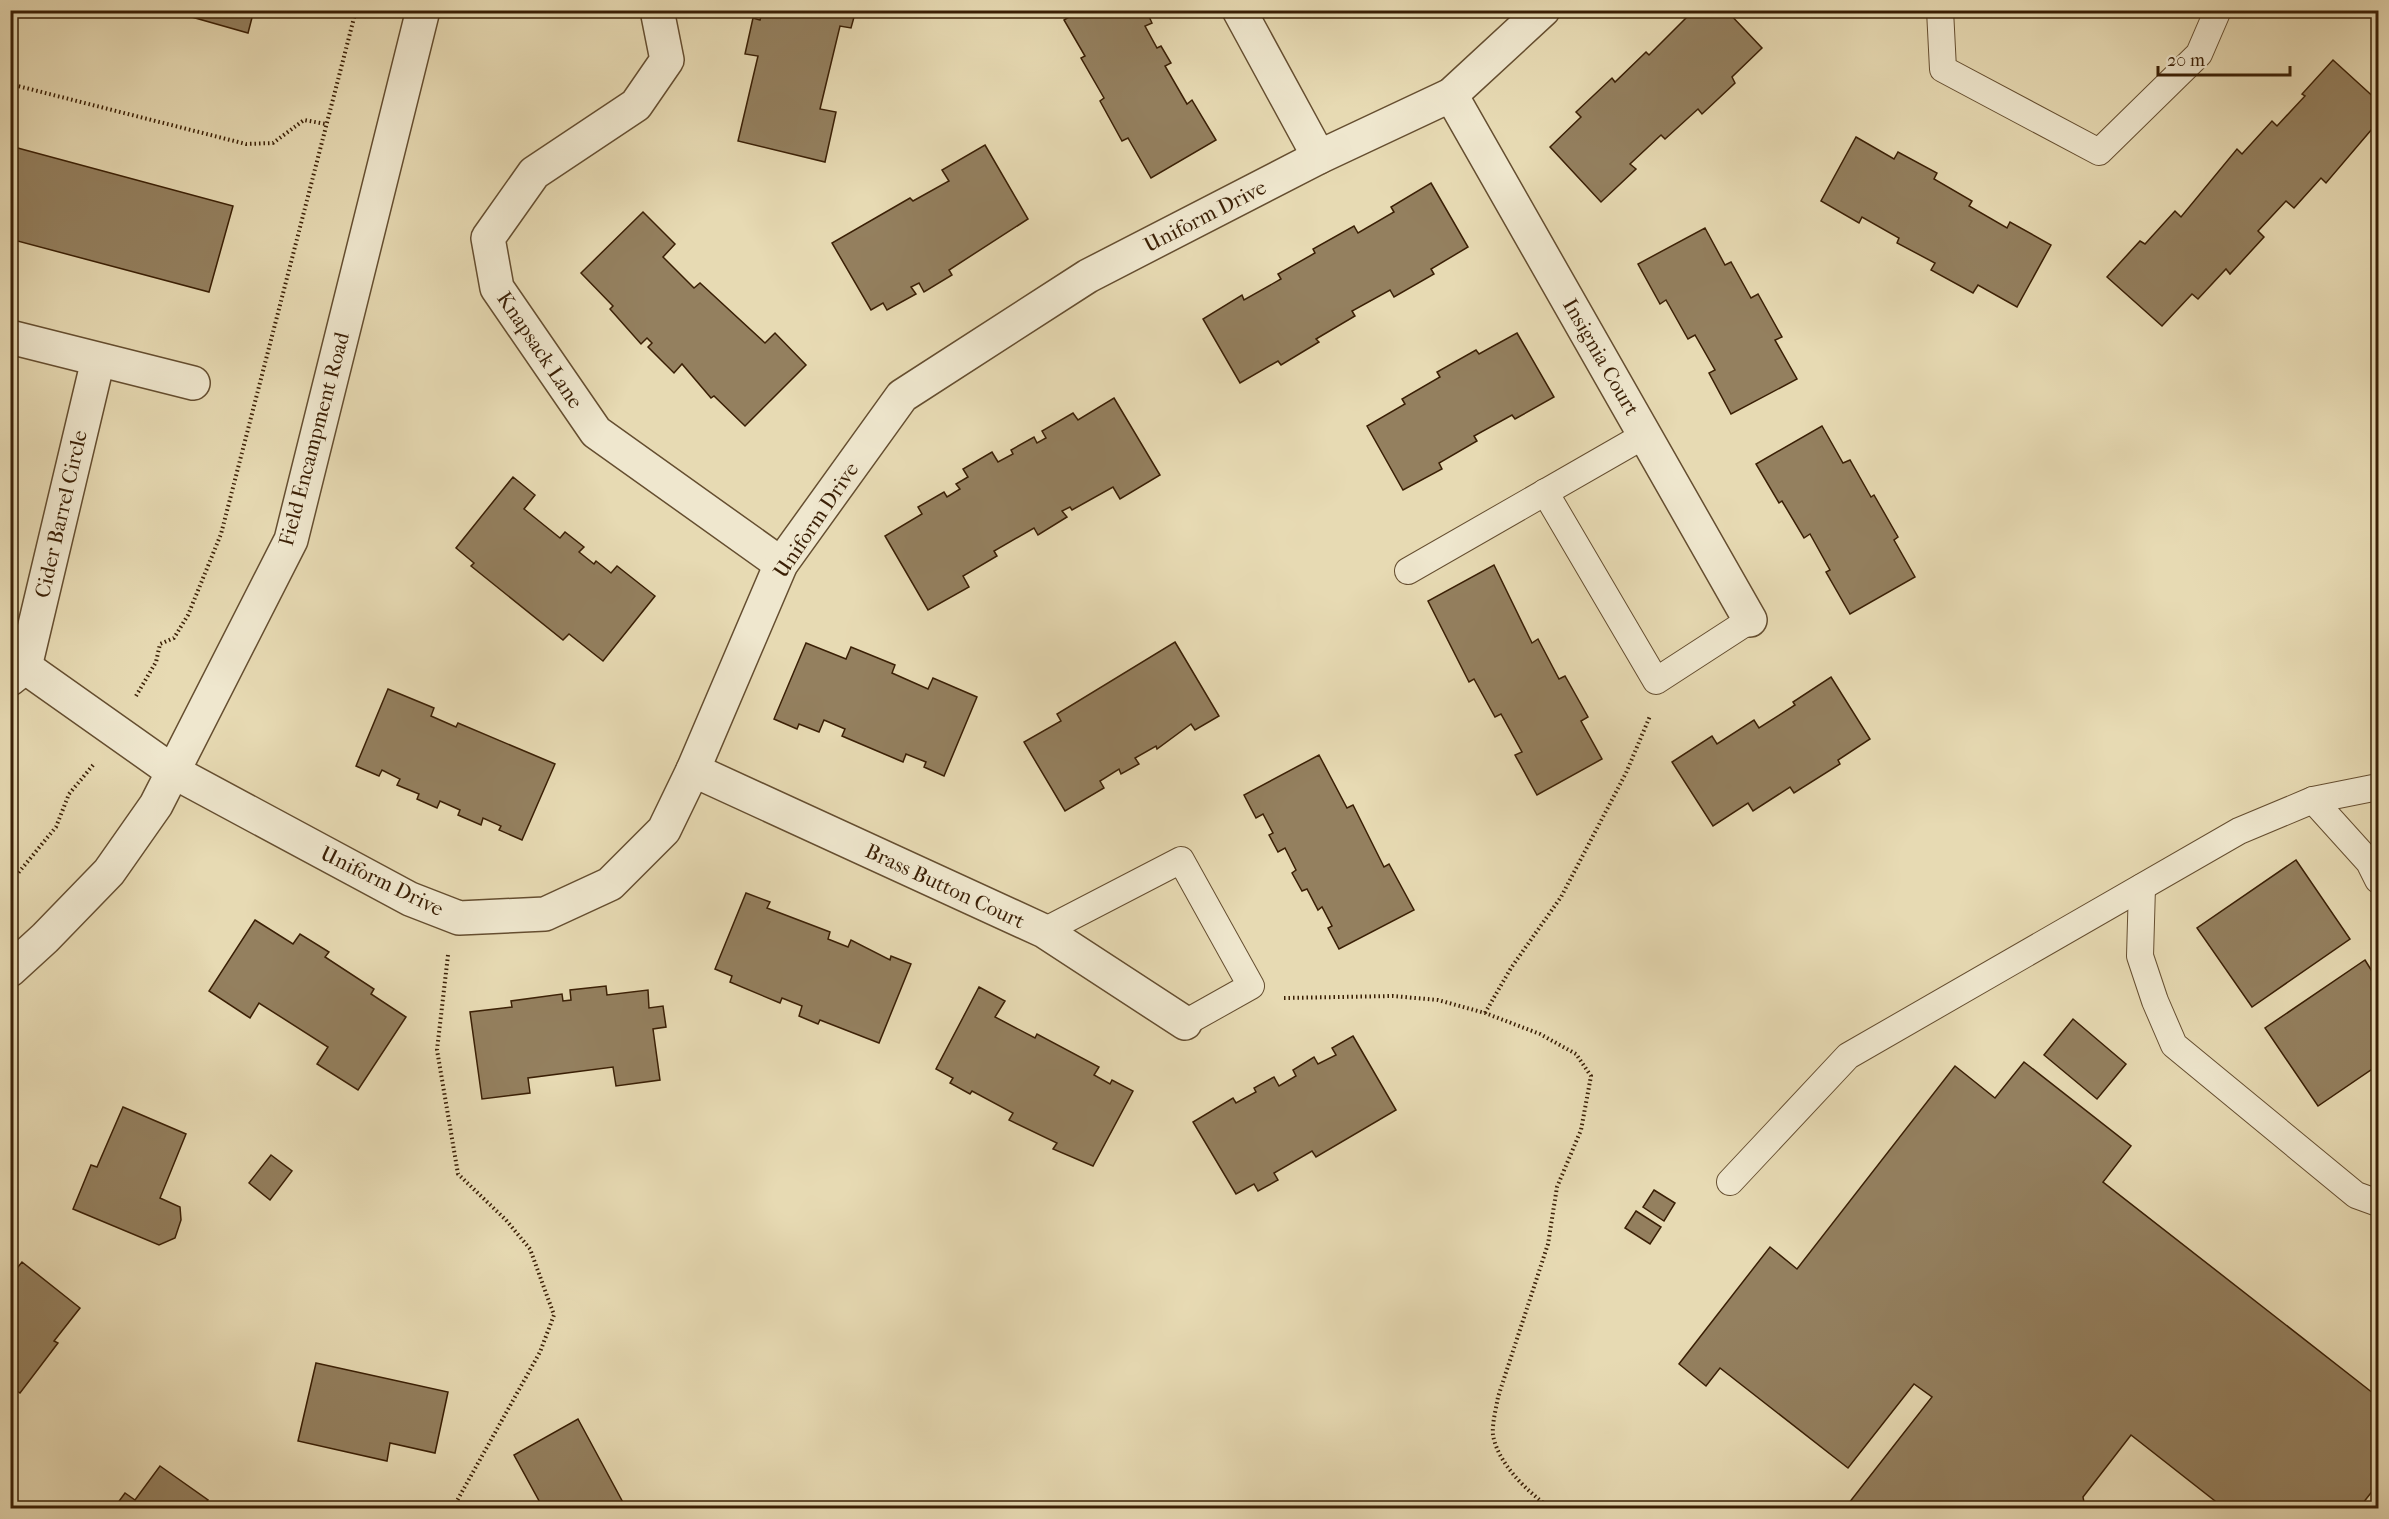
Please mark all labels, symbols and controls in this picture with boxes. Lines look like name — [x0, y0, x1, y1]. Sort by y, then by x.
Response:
scale bar — [2158, 39, 2290, 77]
text: 20 m — [2167, 50, 2205, 71]
street label: Uniform Drive — [1140, 175, 1270, 257]
street label: Knapsack Lane — [492, 287, 588, 413]
street label: Insignia Court — [1558, 294, 1644, 420]
street label: Field Encampment Road — [274, 329, 354, 549]
street label: Cider Barrel Circle — [30, 428, 92, 600]
street label: Uniform Drive — [769, 458, 863, 582]
street label: Brass Button Court — [862, 839, 1029, 934]
street label: Uniform Drive — [317, 841, 447, 921]

